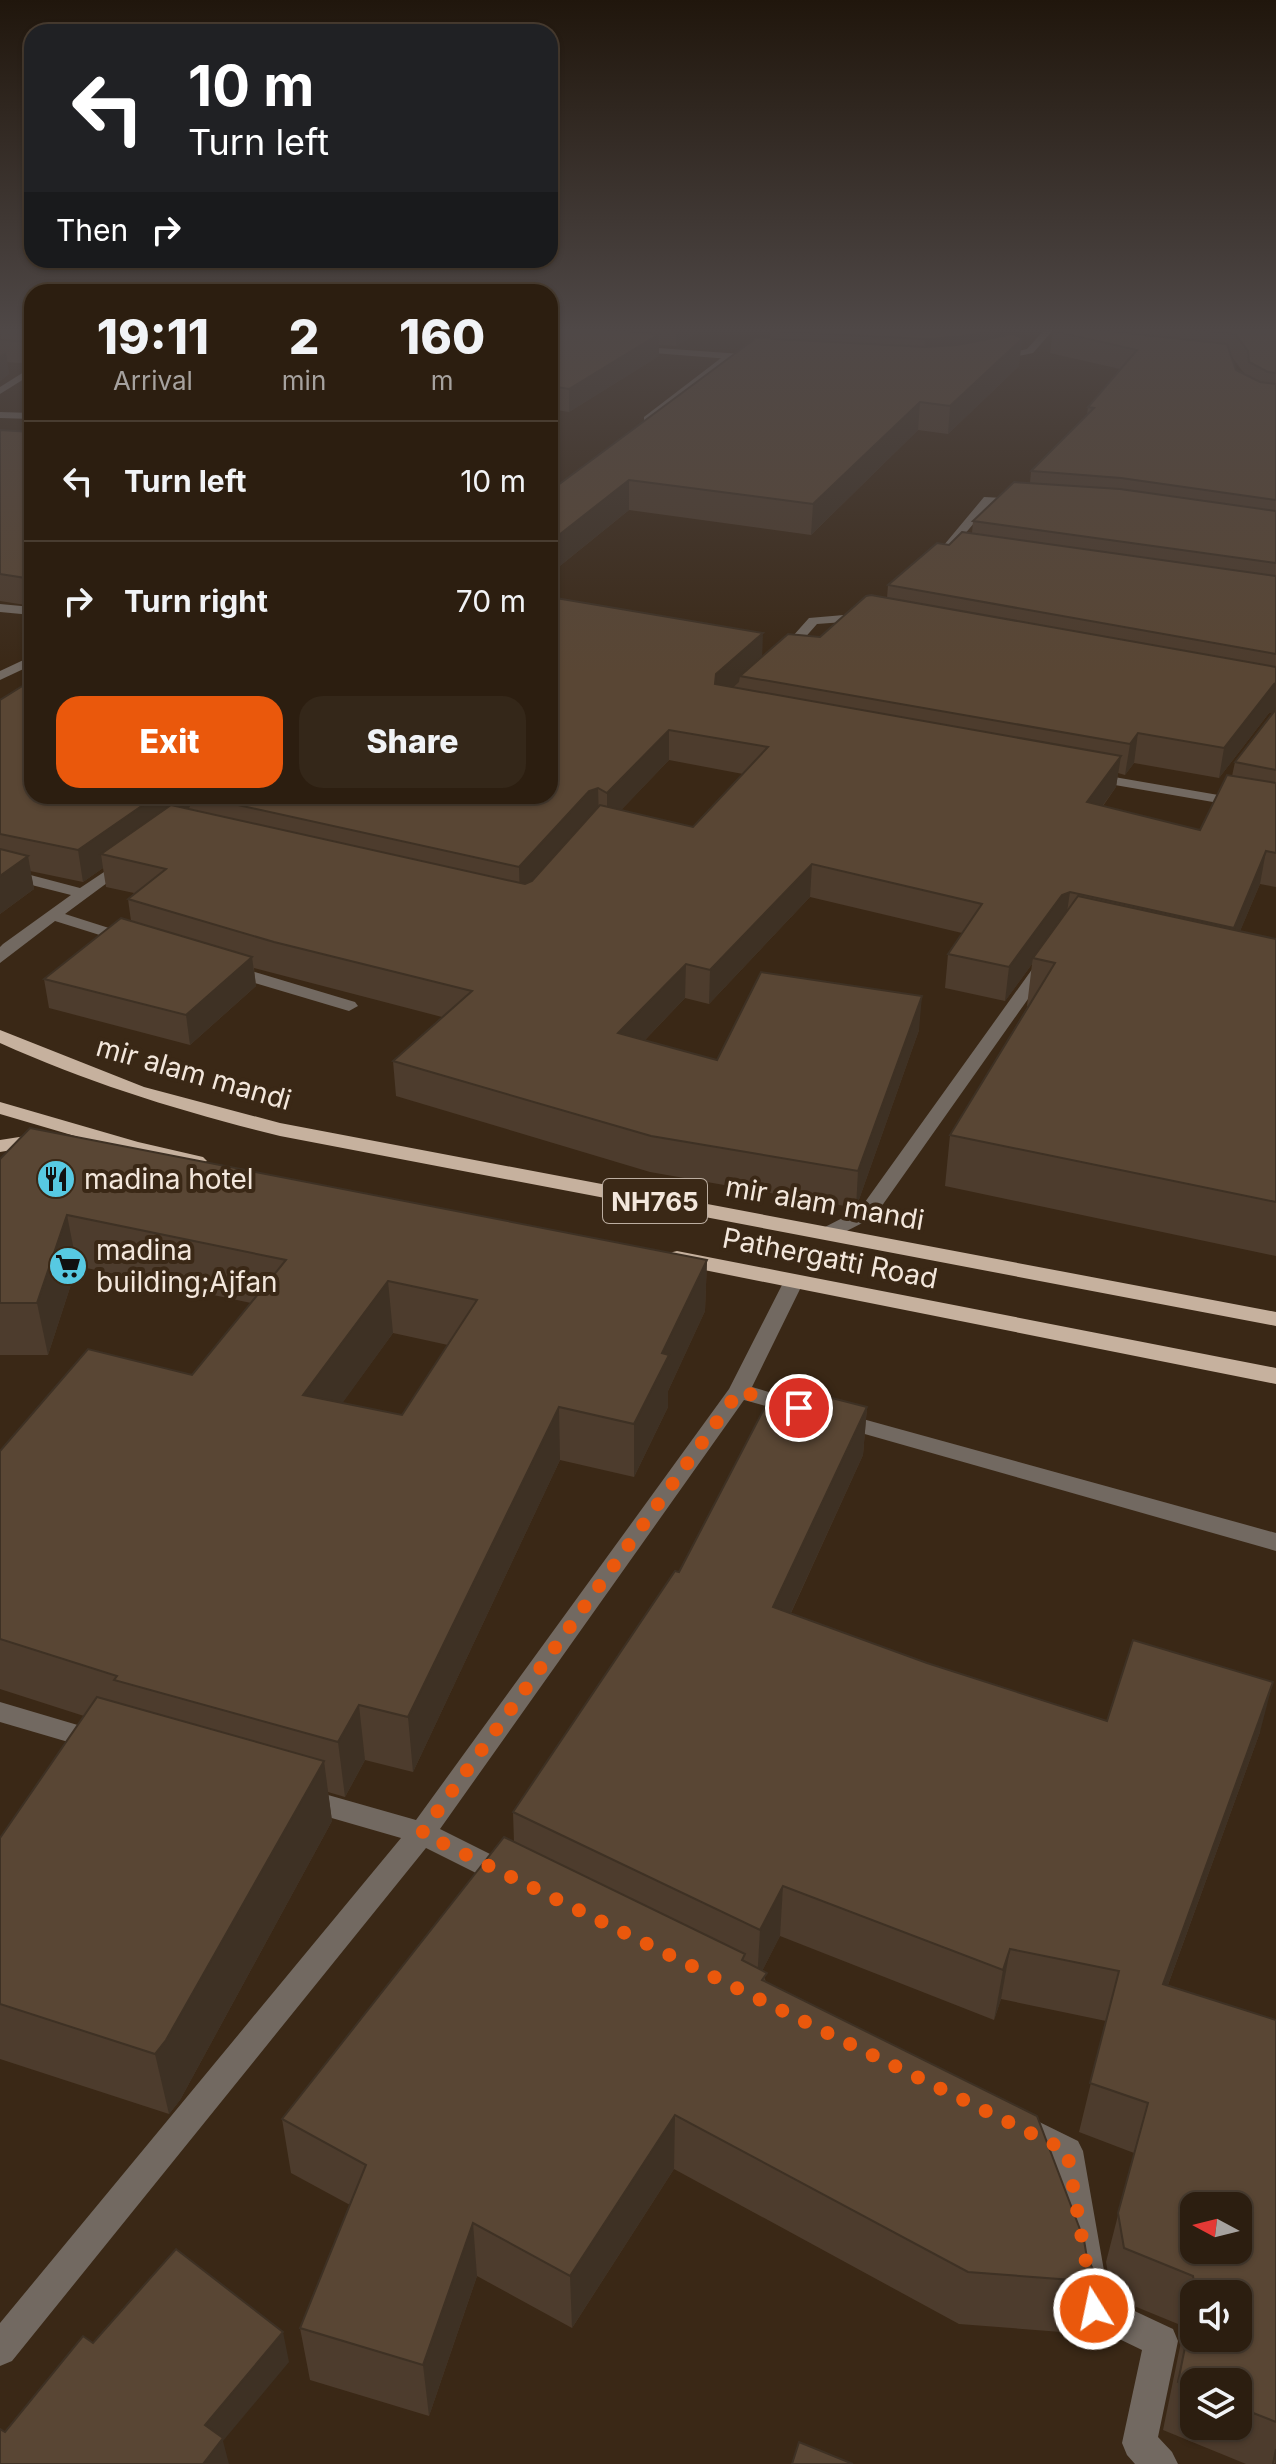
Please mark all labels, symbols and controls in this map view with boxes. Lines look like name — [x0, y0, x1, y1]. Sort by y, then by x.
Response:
text: 10 m — [188, 52, 314, 120]
icon: left — [56, 56, 160, 160]
text: Turn left — [188, 120, 329, 164]
icon: right — [144, 208, 188, 252]
text: Then — [56, 212, 128, 248]
text: 19:11 — [97, 307, 209, 366]
text: 2 — [289, 307, 319, 366]
text: 160 — [399, 307, 485, 366]
text: Arrival — [113, 365, 193, 396]
text: min — [282, 365, 326, 396]
text: m — [431, 365, 454, 396]
icon: left — [56, 459, 100, 503]
text: Turn left — [124, 463, 246, 499]
text: 10 m — [460, 463, 526, 499]
icon: right — [56, 579, 100, 623]
text: Turn right — [124, 583, 268, 619]
text: 70 m — [456, 583, 526, 619]
button: Exit — [56, 696, 283, 788]
button: Share — [299, 696, 526, 788]
street label: mir alam mandi — [93, 1029, 295, 1117]
restaurant icon: madina hotel — [35, 1158, 77, 1200]
place label: madina hotel — [84, 1162, 254, 1196]
street label: mir alam mandi — [723, 1169, 927, 1237]
road number: NH765 — [603, 1179, 707, 1223]
street label: Pathergatti Road — [720, 1220, 940, 1296]
place label: madina building;Ajfan — [96, 1233, 278, 1299]
supermarket icon: madina building;Ajfan — [47, 1245, 89, 1287]
pin — [765, 1374, 833, 1442]
icon: arrive — [777, 1386, 821, 1430]
north arrow — [1180, 2192, 1252, 2264]
map controls — [1180, 2192, 1252, 2440]
position arrow — [1052, 2267, 1136, 2351]
button: sound — [1180, 2280, 1252, 2352]
button: layers — [1180, 2368, 1252, 2440]

